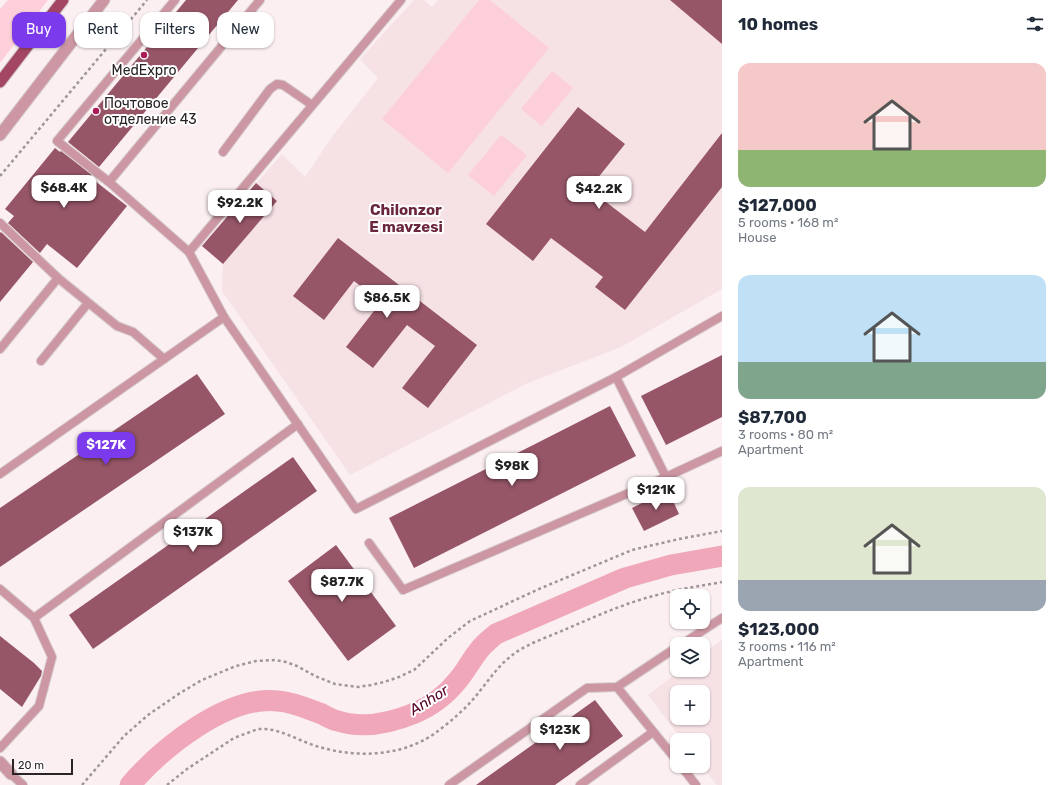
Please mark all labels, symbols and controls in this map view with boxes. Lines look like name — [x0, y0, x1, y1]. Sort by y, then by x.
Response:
chip: Buy — [12, 12, 66, 48]
chip: Rent — [74, 12, 132, 48]
chip: Filters — [140, 12, 209, 48]
chip: New — [217, 12, 274, 48]
icon: filters — [1024, 13, 1046, 35]
text: 10 homes — [738, 14, 818, 34]
marker: MedExpro — [139, 50, 149, 60]
place label: MedExpro — [112, 62, 176, 79]
icon: home — [856, 89, 928, 161]
place label: Почтовое отделение 43 — [104, 95, 197, 128]
marker: Почтовое отделение 43 — [91, 106, 101, 116]
pin: $68.4K — [31, 175, 97, 209]
pin: $42.2K — [566, 176, 632, 210]
text: $68.4K — [41, 180, 88, 195]
text: $42.2K — [576, 181, 622, 196]
pin: $92.2K — [207, 190, 273, 224]
text: $92.2K — [217, 195, 263, 210]
text: $127,000 — [738, 195, 817, 215]
district label: Chilonzor E mavzesi — [369, 201, 443, 236]
text: 5 rooms · 168 m² — [738, 215, 838, 230]
text: House — [738, 230, 776, 245]
pin: $86.5K — [354, 285, 420, 319]
text: $86.5K — [364, 290, 410, 305]
icon: home — [856, 301, 928, 373]
text: $87,700 — [738, 407, 807, 427]
text: 3 rooms · 80 m² — [738, 427, 833, 442]
pin: $127K — [78, 432, 134, 466]
text: $127K — [86, 437, 126, 452]
text: Apartment — [738, 442, 803, 457]
pin: $98K — [488, 453, 536, 487]
text: $98K — [495, 458, 529, 473]
pin: $121K — [628, 477, 684, 511]
text: $121K — [637, 482, 675, 497]
icon: home — [856, 513, 928, 585]
pin: $137K — [165, 519, 221, 553]
text: $137K — [173, 524, 213, 539]
pin: $87.7K — [309, 569, 375, 603]
text: $87.7K — [320, 574, 364, 589]
map controls — [670, 589, 710, 773]
button: locate — [670, 589, 710, 629]
text: $123,000 — [738, 619, 819, 639]
button: layers — [670, 637, 710, 677]
text: 3 rooms · 116 m² — [738, 639, 836, 654]
text: Apartment — [738, 654, 803, 669]
water label: Anhor — [405, 680, 453, 719]
button: + — [670, 685, 710, 725]
pin: $123K — [532, 717, 588, 751]
text: $123K — [540, 722, 580, 737]
button: − — [670, 733, 710, 773]
scale bar — [12, 757, 73, 776]
text: 20 m — [18, 759, 44, 772]

